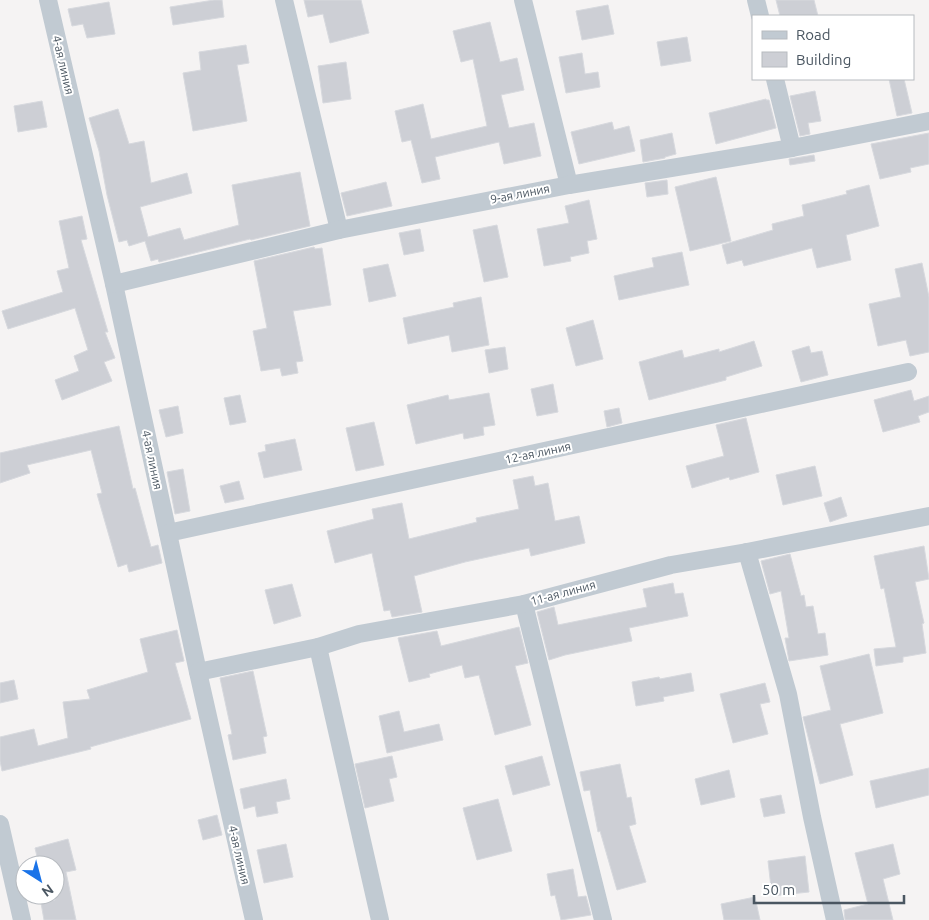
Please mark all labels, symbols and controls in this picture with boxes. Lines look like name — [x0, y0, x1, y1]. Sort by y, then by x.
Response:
legend — [752, 15, 914, 80]
text: Road — [796, 26, 831, 43]
street label: 4-ая линия — [50, 34, 77, 96]
text: Building — [796, 51, 851, 68]
street label: 9-ая линия — [489, 181, 551, 206]
street label: 4-ая линия — [140, 429, 165, 491]
street label: 12-ая линия — [504, 439, 572, 466]
street label: 11-ая линия — [529, 578, 597, 607]
street label: 4-ая линия — [226, 824, 253, 886]
north arrow — [15, 855, 65, 905]
scale bar — [754, 872, 904, 904]
text: N — [39, 881, 57, 900]
text: 50 m — [762, 881, 795, 898]

